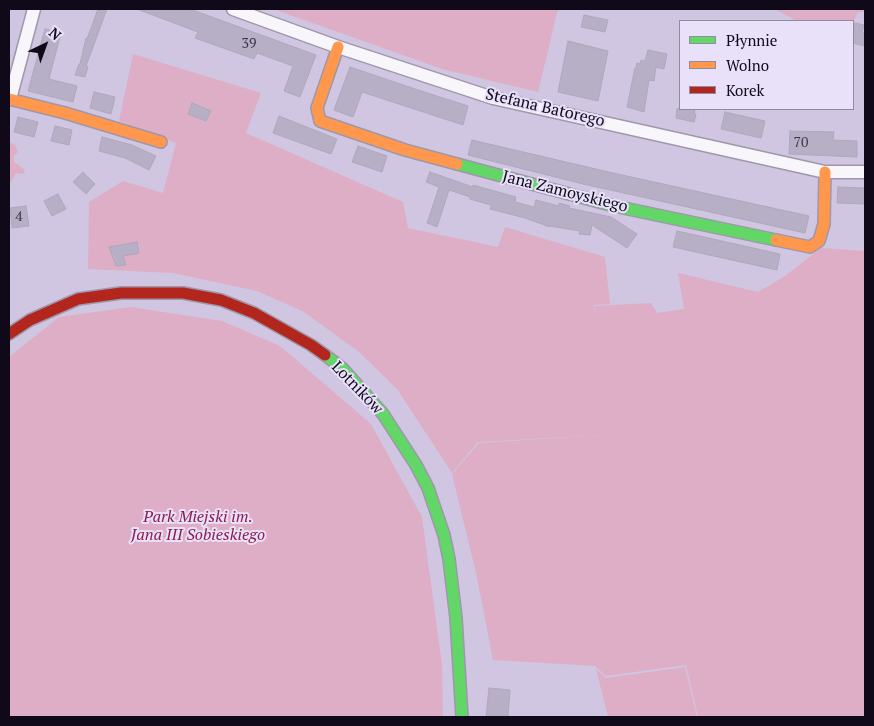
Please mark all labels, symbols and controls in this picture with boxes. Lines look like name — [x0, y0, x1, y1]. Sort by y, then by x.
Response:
north arrow — [20, 20, 70, 70]
legend — [679, 20, 854, 110]
text: N — [45, 23, 66, 44]
text: Płynnie — [726, 30, 777, 50]
house number: 39 — [242, 36, 256, 52]
text: Wolno — [726, 55, 769, 75]
text: Korek — [726, 80, 764, 100]
street label: Stefana Batorego — [484, 85, 606, 131]
house number: 70 — [794, 135, 808, 151]
street label: Jana Zamoyskiego — [500, 167, 630, 217]
house number: 4 — [15, 209, 23, 225]
street label: Lotników — [327, 358, 387, 418]
park label: Park Miejski im. Jana III Sobieskiego — [131, 507, 265, 545]

